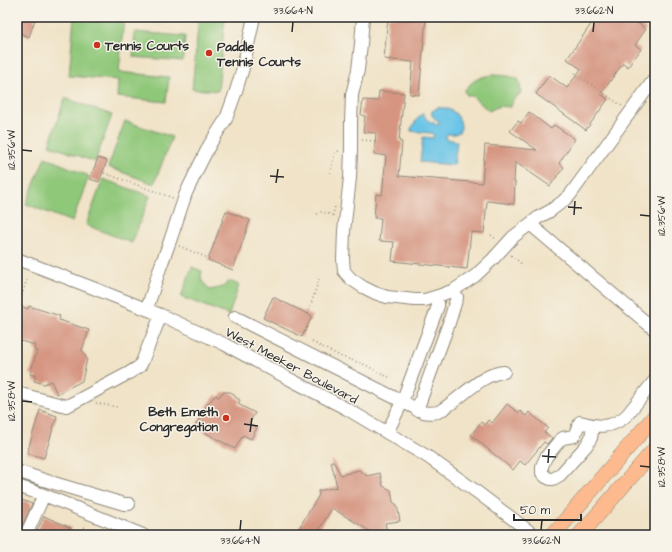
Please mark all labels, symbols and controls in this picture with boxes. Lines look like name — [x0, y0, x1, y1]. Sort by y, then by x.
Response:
text: 33.664°N — [273, 4, 313, 18]
text: 33.662°N — [575, 4, 613, 18]
place label: Tennis Courts — [104, 37, 189, 55]
place label: Paddle Tennis Courts — [216, 38, 301, 71]
marker: Tennis Courts — [92, 40, 102, 50]
marker: Paddle Tennis Courts — [204, 48, 214, 58]
text: 112.356°W — [5, 130, 19, 170]
text: 112.356°W — [655, 196, 669, 236]
street label: West Meeker Boulevard — [222, 323, 361, 409]
text: 112.358°W — [5, 380, 19, 421]
place label: Beth Emeth Congregation — [140, 403, 219, 438]
marker: Beth Emeth Congregation — [221, 413, 231, 423]
text: 112.358°W — [655, 446, 669, 487]
scale bar — [514, 496, 581, 522]
text: 50 m — [520, 502, 551, 519]
text: 33.664°N — [220, 534, 260, 548]
text: 33.662°N — [522, 534, 560, 548]

